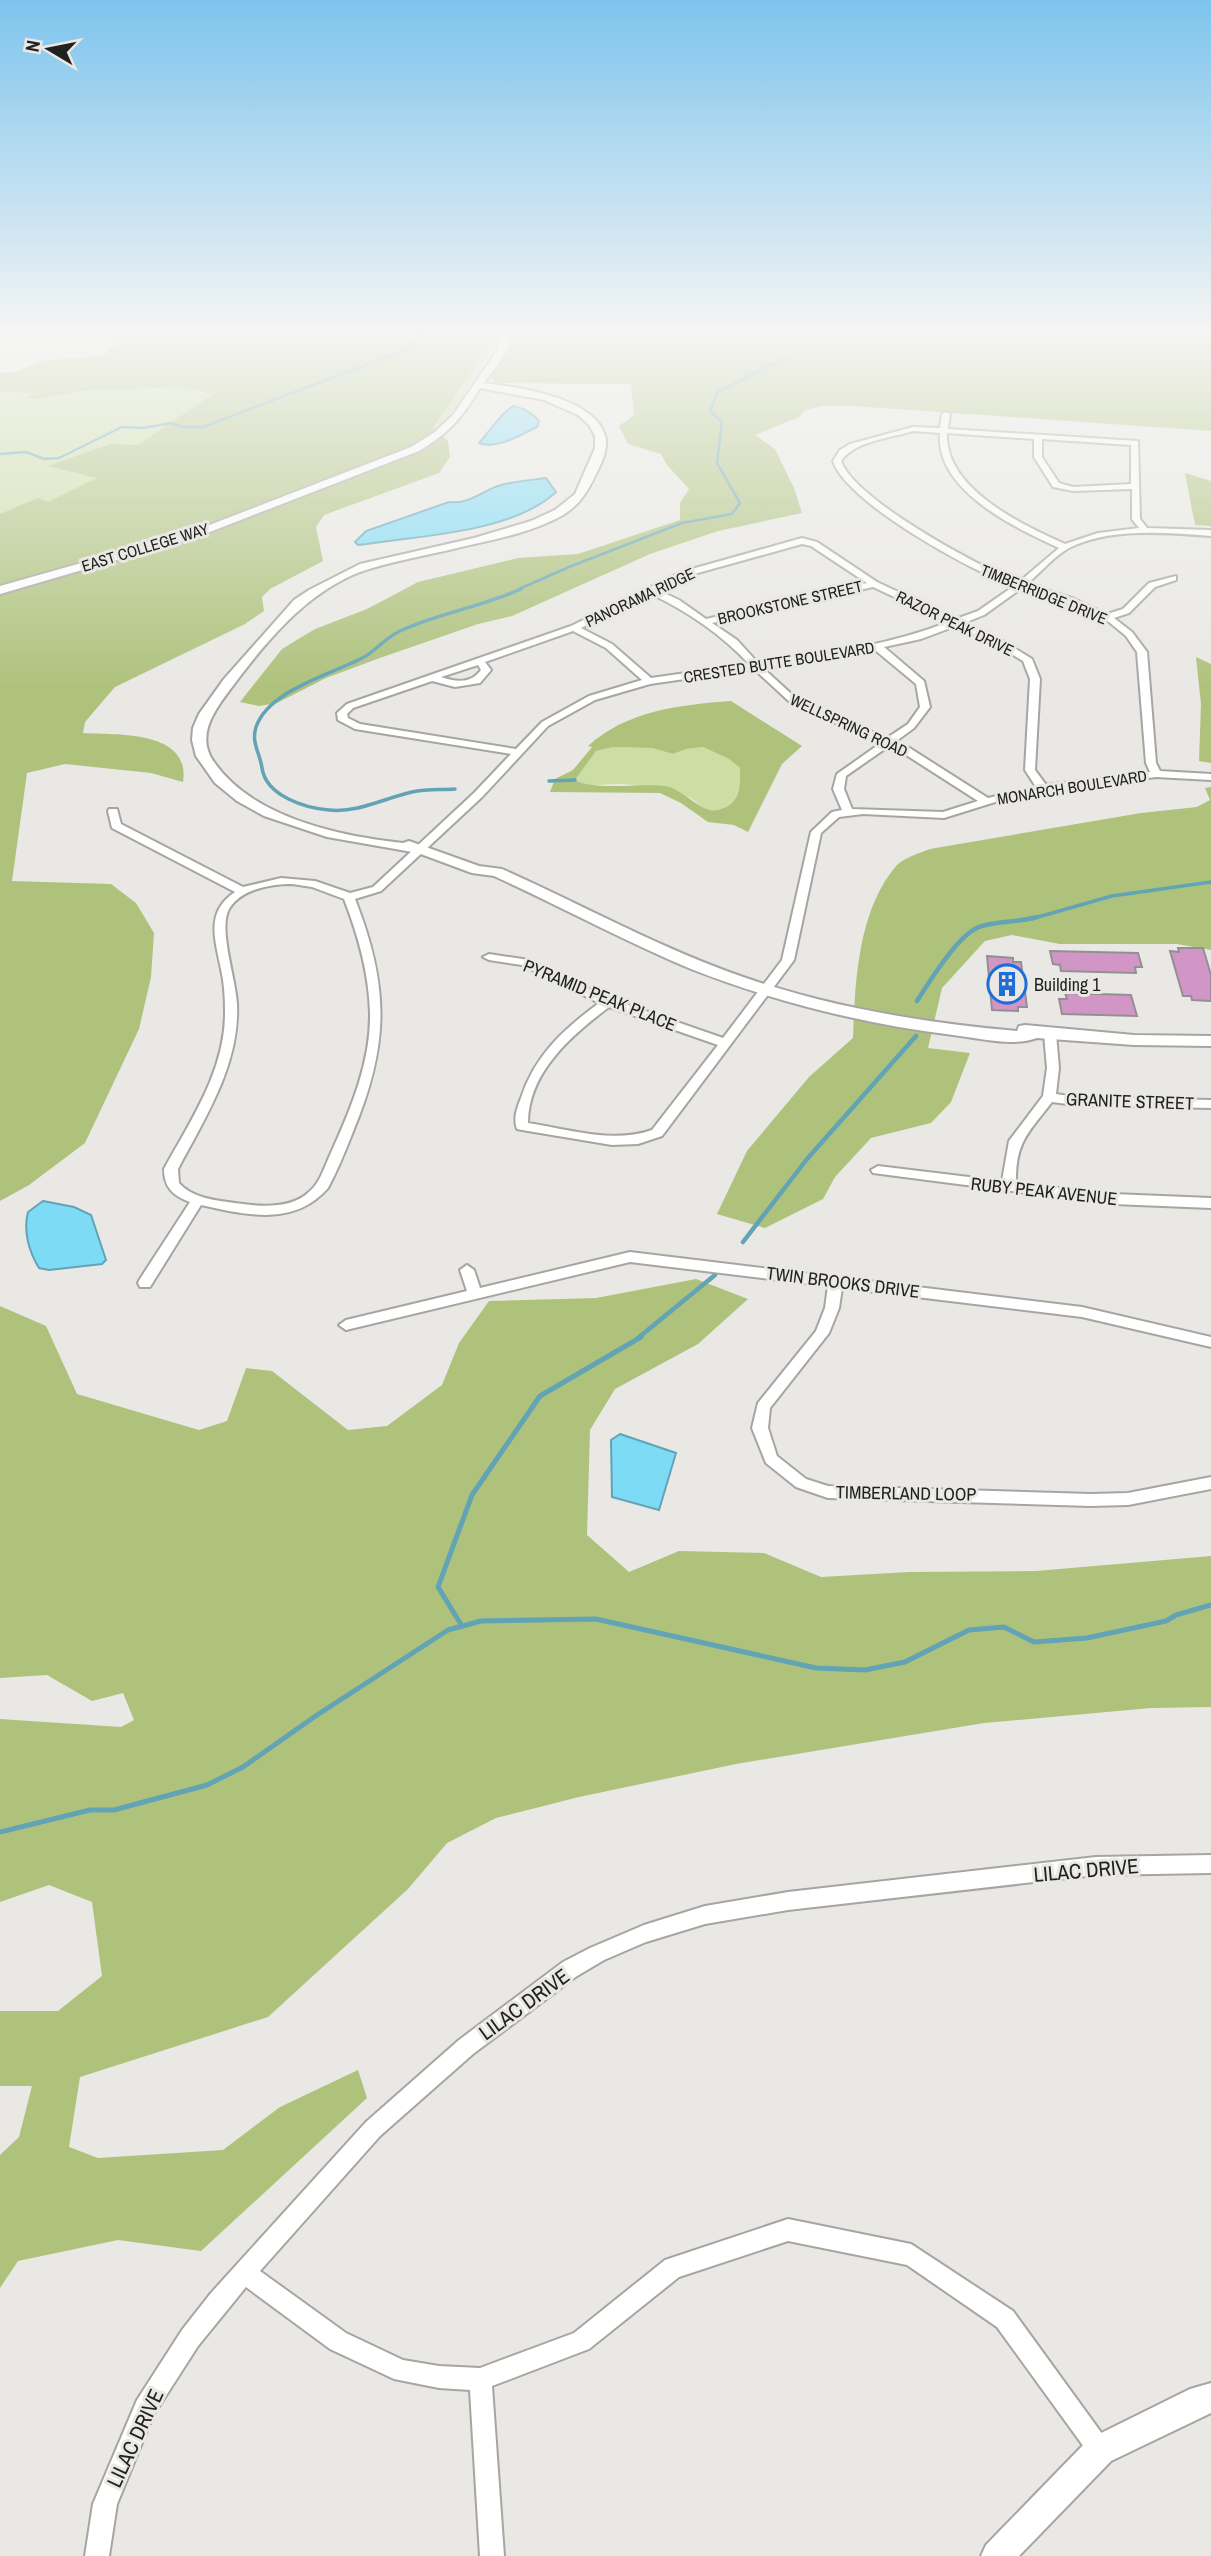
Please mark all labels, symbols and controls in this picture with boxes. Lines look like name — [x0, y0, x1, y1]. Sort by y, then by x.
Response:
north arrow — [14, 14, 84, 84]
text: N — [18, 38, 46, 54]
street label: EAST COLLEGE WAY — [79, 517, 211, 577]
street label: TIMBERRIDGE DRIVE — [977, 559, 1111, 629]
street label: PANORAMA RIDGE — [582, 562, 698, 632]
street label: BROOKSTONE STREET — [716, 575, 864, 629]
street label: RAZOR PEAK DRIVE — [893, 585, 1017, 661]
street label: CRESTED BUTTE BOULEVARD — [682, 636, 876, 688]
street label: WELLSPRING ROAD — [787, 688, 911, 762]
street label: MONARCH BOULEVARD — [996, 764, 1148, 810]
street label: PYRAMID PEAK PLACE — [520, 953, 680, 1037]
building icon: Building 1 — [986, 963, 1028, 1005]
place label: Building 1 — [1034, 972, 1101, 997]
street label: GRANITE STREET — [1066, 1086, 1194, 1116]
street label: RUBY PEAK AVENUE — [970, 1171, 1118, 1211]
street label: TWIN BROOKS DRIVE — [765, 1260, 921, 1304]
street label: TIMBERLAND LOOP — [836, 1479, 976, 1507]
street label: LILAC DRIVE — [1032, 1851, 1140, 1889]
street label: LILAC DRIVE — [473, 1961, 575, 2047]
street label: LILAC DRIVE — [100, 2384, 170, 2492]

